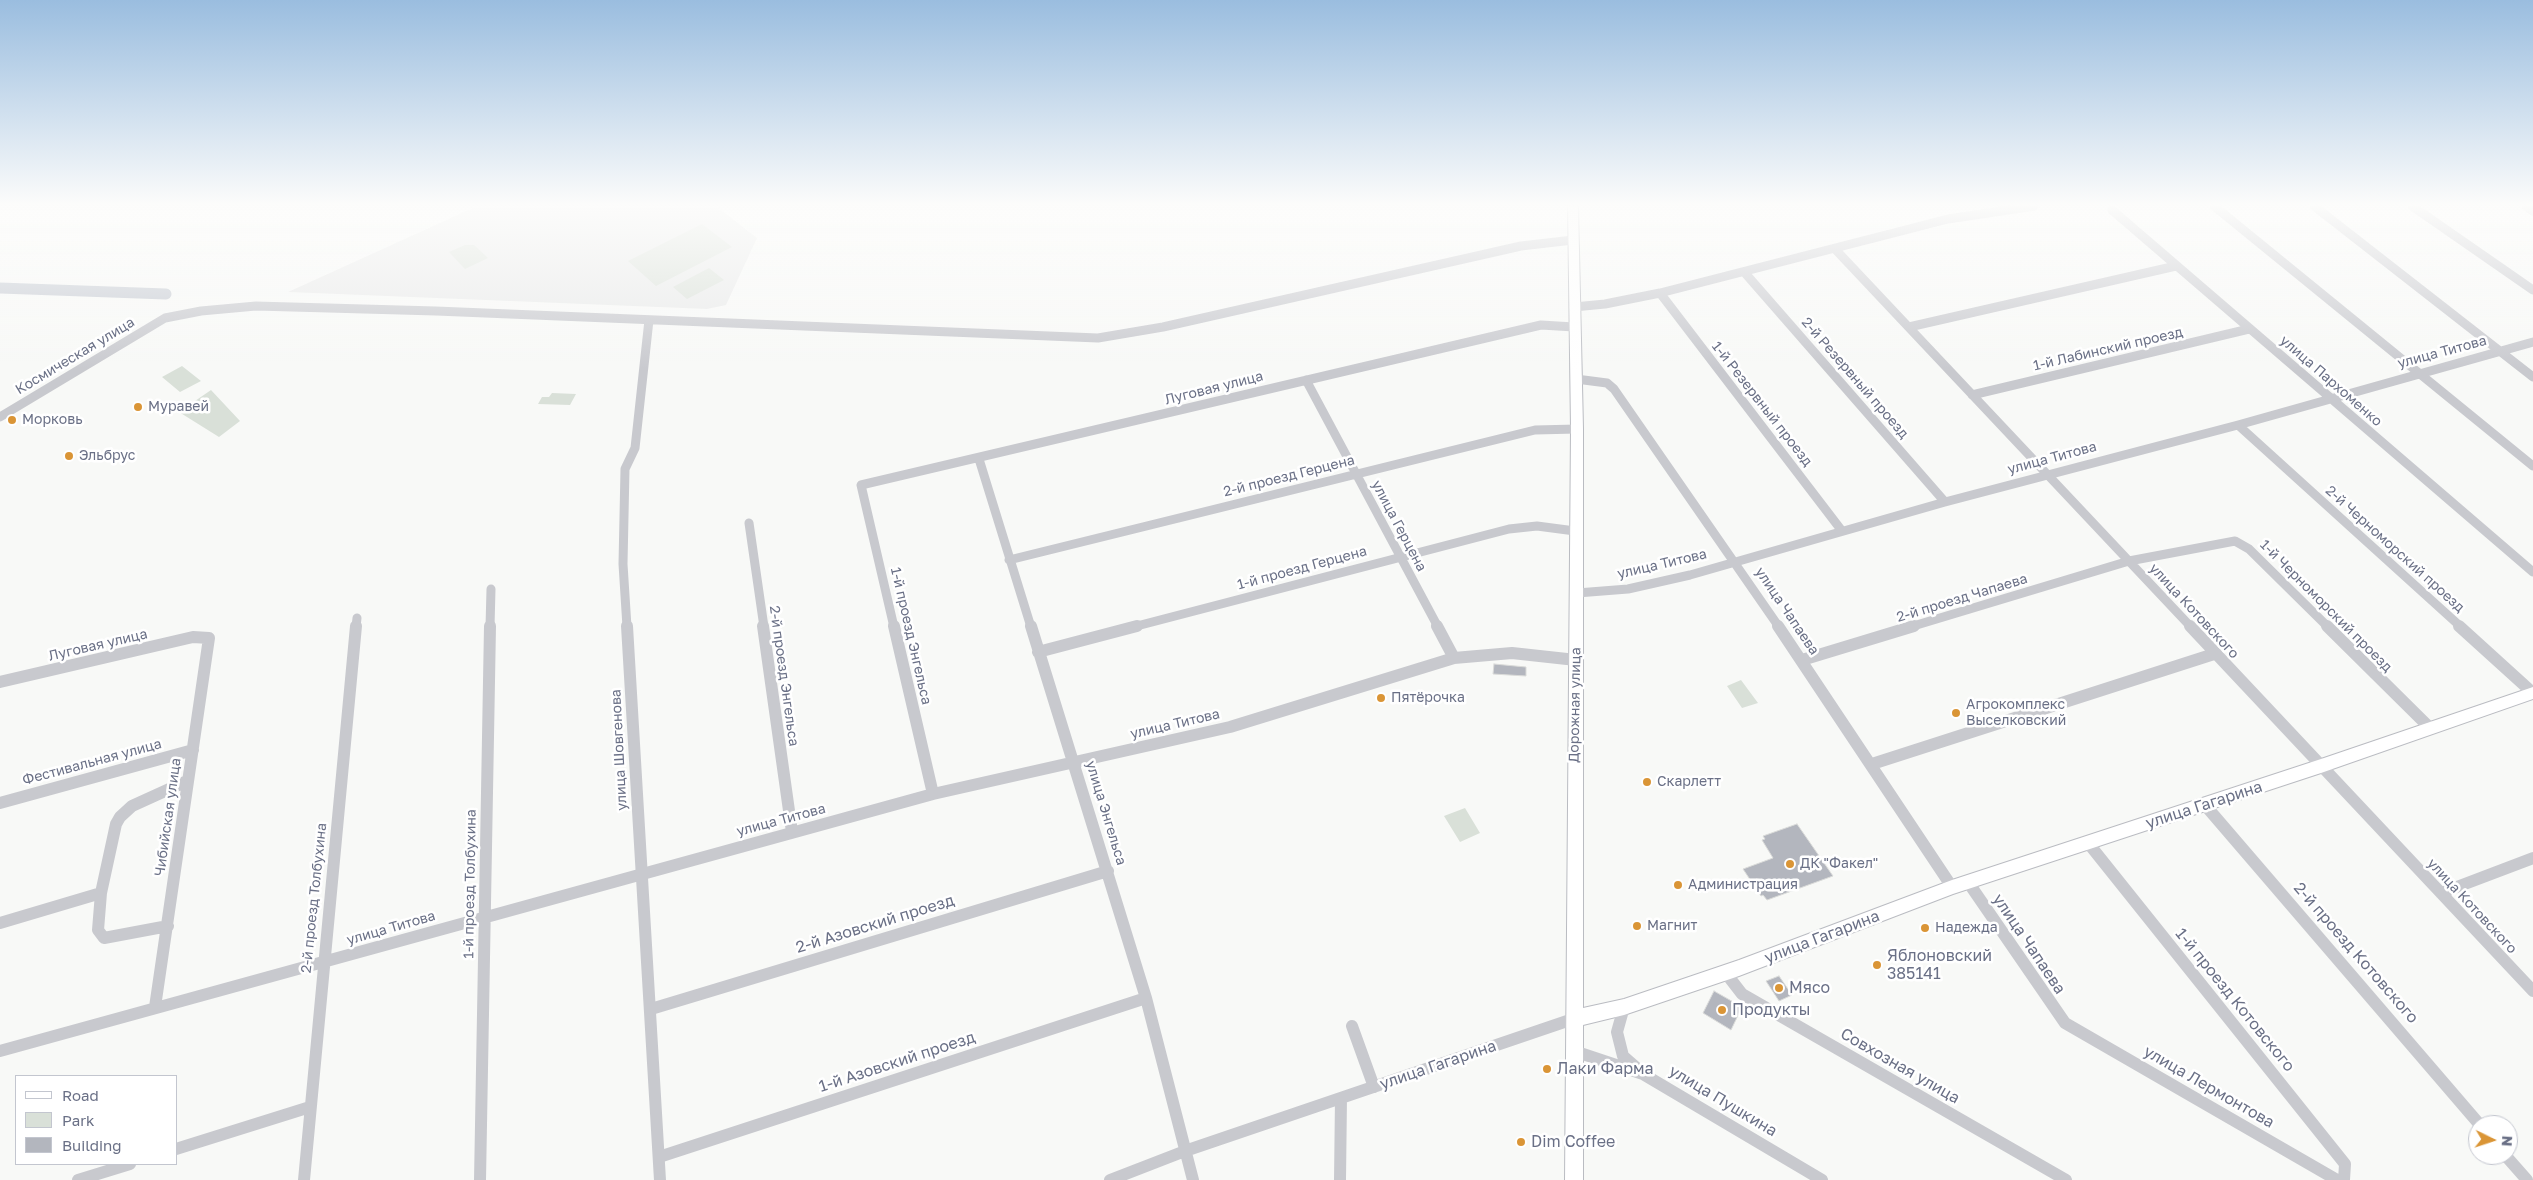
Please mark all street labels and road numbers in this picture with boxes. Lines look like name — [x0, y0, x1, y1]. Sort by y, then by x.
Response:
street label: Космическая улица — [12, 314, 138, 398]
street label: 2-й Резервный проезд — [1798, 314, 1912, 442]
street label: 1-й Лабинский проезд — [2032, 324, 2184, 374]
street label: улица Пархоменко — [2276, 332, 2386, 430]
street label: улица Титова — [2396, 332, 2488, 372]
street label: 1-й Резервный проезд — [1708, 338, 1816, 470]
street label: Луговая улица — [1163, 368, 1265, 408]
street label: улица Титова — [2006, 438, 2098, 478]
street label: 2-й проезд Герцена — [1222, 452, 1356, 500]
street label: улица Герцена — [1368, 478, 1430, 574]
street label: 2-й Черноморский проезд — [2322, 482, 2468, 616]
street label: 1-й Черноморский проезд — [2256, 536, 2396, 676]
street label: 1-й проезд Герцена — [1235, 543, 1369, 593]
street label: улица Титова — [1616, 546, 1708, 582]
street label: улица Котовского — [2146, 560, 2242, 662]
street label: улица Чапаева — [1752, 564, 1822, 658]
street label: 1-й проезд Энгельса — [887, 566, 935, 706]
street label: 2-й проезд Чапаева — [1895, 570, 2029, 626]
street label: 2-й проезд Энгельса — [766, 605, 802, 747]
street label: Луговая улица — [47, 625, 149, 665]
street label: Дорожная улица — [1566, 647, 1584, 763]
street label: улица Шовгенова — [607, 689, 631, 811]
street label: улица Титова — [1129, 706, 1221, 742]
street label: Фестивальная улица — [21, 735, 163, 789]
street label: Чибийская улица — [151, 757, 185, 877]
street label: улица Энгельса — [1082, 759, 1130, 867]
street label: улица Гагарина — [2143, 777, 2265, 833]
street label: улица Титова — [735, 800, 827, 840]
street label: 1-й проезд Толбухина — [460, 809, 480, 959]
street label: 2-й проезд Толбухина — [298, 822, 330, 974]
street label: улица Котовского — [2424, 855, 2520, 957]
street label: 2-й проезд Котовского — [2290, 879, 2422, 1027]
street label: улица Чапаева — [1988, 890, 2070, 998]
street label: 2-й Азовский проезд — [794, 891, 956, 957]
street label: улица Гагарина — [1762, 906, 1882, 968]
street label: улица Титова — [345, 907, 437, 949]
street label: 1-й проезд Котовского — [2171, 925, 2299, 1075]
street label: Совхозная улица — [1837, 1024, 1963, 1108]
street label: 1-й Азовский проезд — [817, 1028, 977, 1096]
street label: улица Гагарина — [1377, 1036, 1499, 1094]
street label: улица Лермонтова — [2140, 1042, 2278, 1132]
street label: улица Пушкина — [1666, 1061, 1780, 1141]

